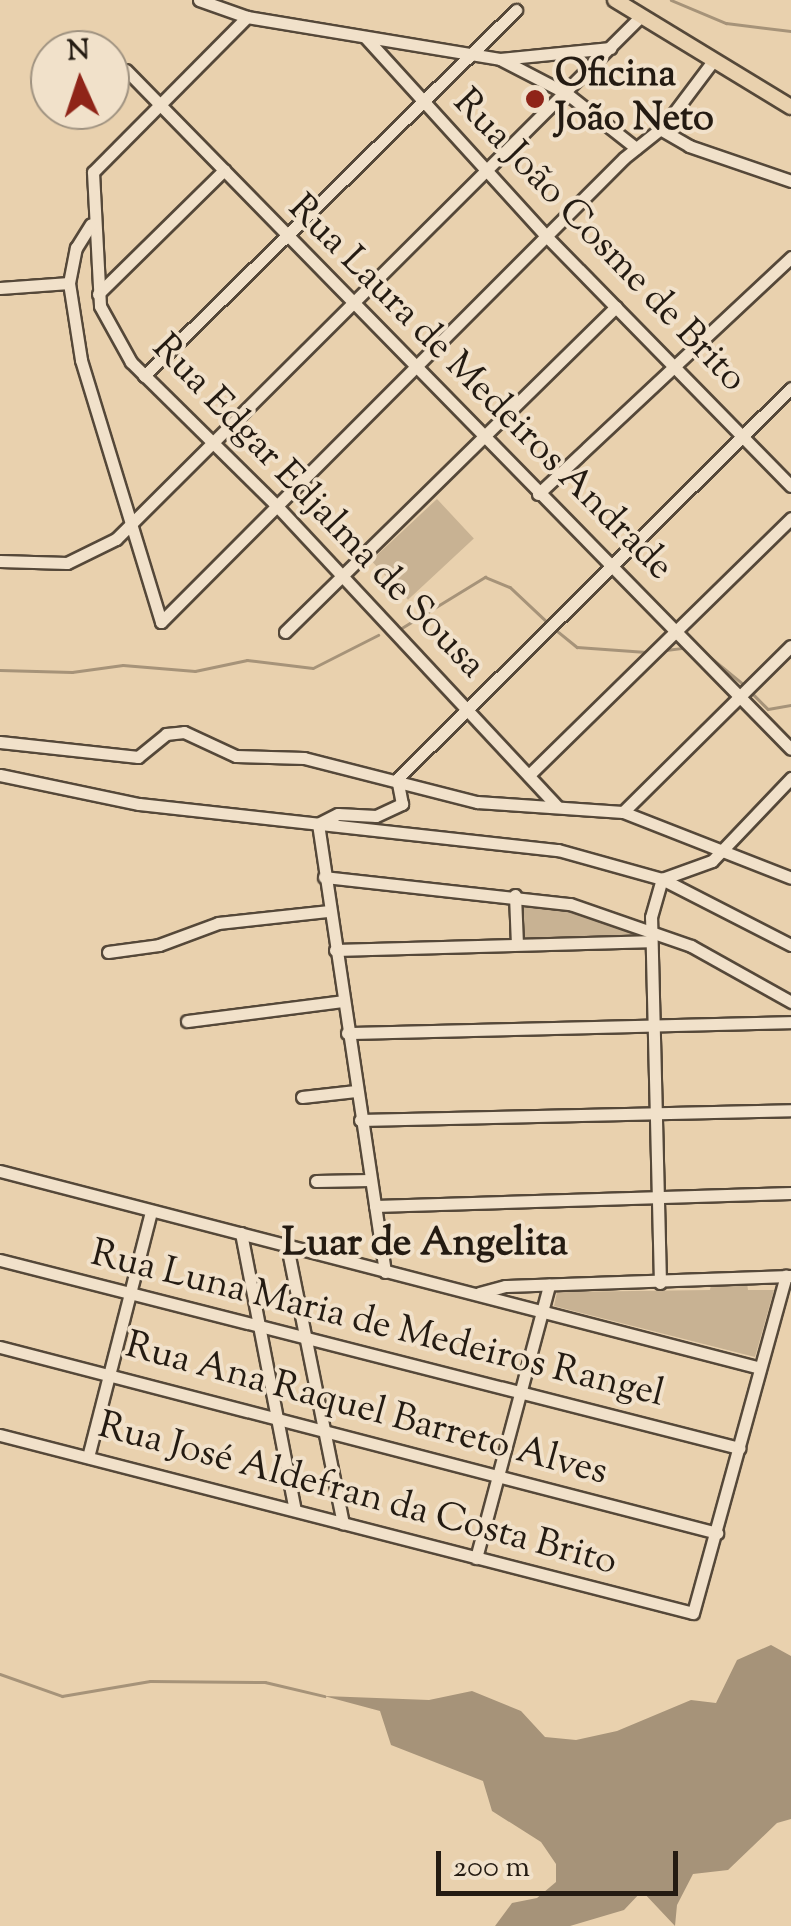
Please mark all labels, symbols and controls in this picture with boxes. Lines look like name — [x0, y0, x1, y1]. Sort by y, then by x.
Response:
north arrow — [30, 30, 130, 130]
text: N — [66, 31, 91, 73]
place label: Oficina João Neto — [555, 54, 714, 143]
street label: Rua João Cosme de Brito — [442, 81, 754, 403]
marker: Oficina João Neto — [524, 88, 546, 110]
street label: Rua Laura de Medeiros Andrade — [277, 187, 681, 591]
street label: Rua Edgar Edjalma de Sousa — [141, 327, 493, 689]
district label: Luar de Angelita — [282, 1221, 568, 1269]
street label: Rua Luna Maria de Medeiros Rangel — [86, 1233, 668, 1419]
street label: Rua Ana Raquel Barreto Alves — [120, 1325, 612, 1497]
street label: Rua José Aldefran da Costa Brito — [93, 1405, 621, 1587]
scale bar — [441, 1831, 684, 1893]
text: 200 m — [453, 1847, 530, 1890]

